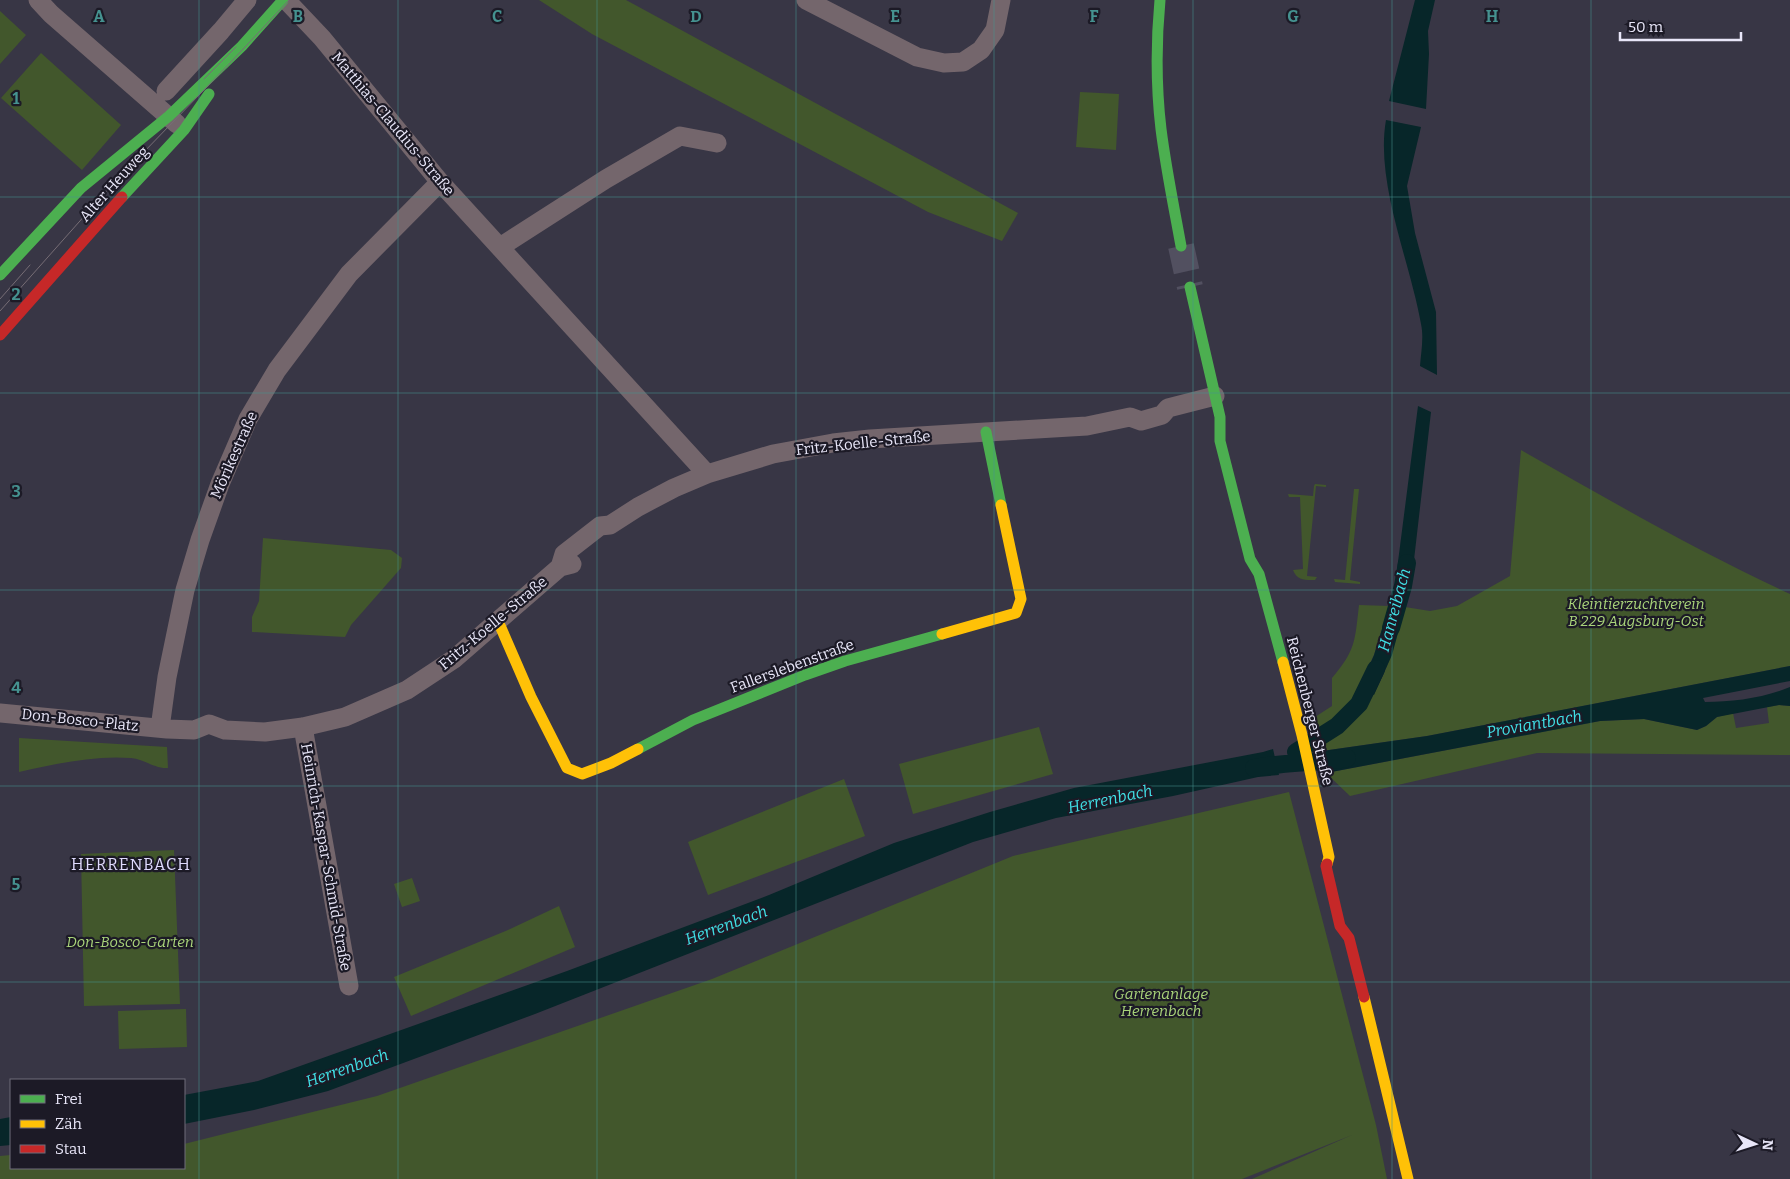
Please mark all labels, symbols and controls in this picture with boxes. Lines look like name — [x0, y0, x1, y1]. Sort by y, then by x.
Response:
text: A — [93, 7, 105, 26]
text: B — [293, 7, 303, 26]
text: C — [492, 7, 502, 26]
text: D — [690, 7, 702, 26]
text: E — [890, 7, 900, 26]
text: F — [1090, 7, 1099, 26]
text: G — [1287, 7, 1299, 26]
text: H — [1486, 7, 1499, 26]
scale bar — [1620, 10, 1741, 42]
text: 50 m — [1628, 18, 1664, 36]
street label: Matthias-Claudius-Straße — [328, 49, 458, 199]
text: 1 — [13, 89, 20, 108]
street label: Alter Heuweg — [75, 143, 153, 225]
text: 2 — [11, 285, 21, 304]
street label: Mörikestraße — [207, 409, 261, 501]
street label: Fritz-Koelle-Straße — [795, 427, 931, 459]
text: 3 — [11, 482, 21, 501]
water label: Hanreibach — [1374, 566, 1414, 654]
street label: Fritz-Koelle-Straße — [435, 573, 551, 673]
park label: Kleintierzuchtverein B 229 Augsburg-Ost — [1567, 595, 1705, 630]
street label: Fallerslebenstraße — [728, 635, 856, 697]
street label: Reichenberger Straße — [1283, 635, 1337, 787]
text: 4 — [11, 678, 21, 697]
street label: Don-Bosco-Platz — [21, 705, 139, 735]
water label: Proviantbach — [1485, 706, 1583, 742]
street label: Heinrich-Kaspar-Schmid-Straße — [297, 742, 355, 972]
water label: Herrenbach — [1066, 781, 1154, 817]
district label: HERRENBACH — [71, 855, 191, 874]
text: 5 — [12, 875, 21, 894]
water label: Herrenbach — [682, 901, 770, 949]
park label: Don-Bosco-Garten — [66, 933, 194, 951]
park label: Gartenanlage Herrenbach — [1114, 985, 1208, 1020]
water label: Herrenbach — [303, 1045, 391, 1091]
legend — [10, 1079, 185, 1169]
text: Frei — [55, 1090, 83, 1108]
text: Zäh — [55, 1115, 82, 1133]
north arrow — [1730, 1119, 1780, 1169]
text: N — [1759, 1139, 1776, 1151]
text: Stau — [55, 1140, 87, 1158]

